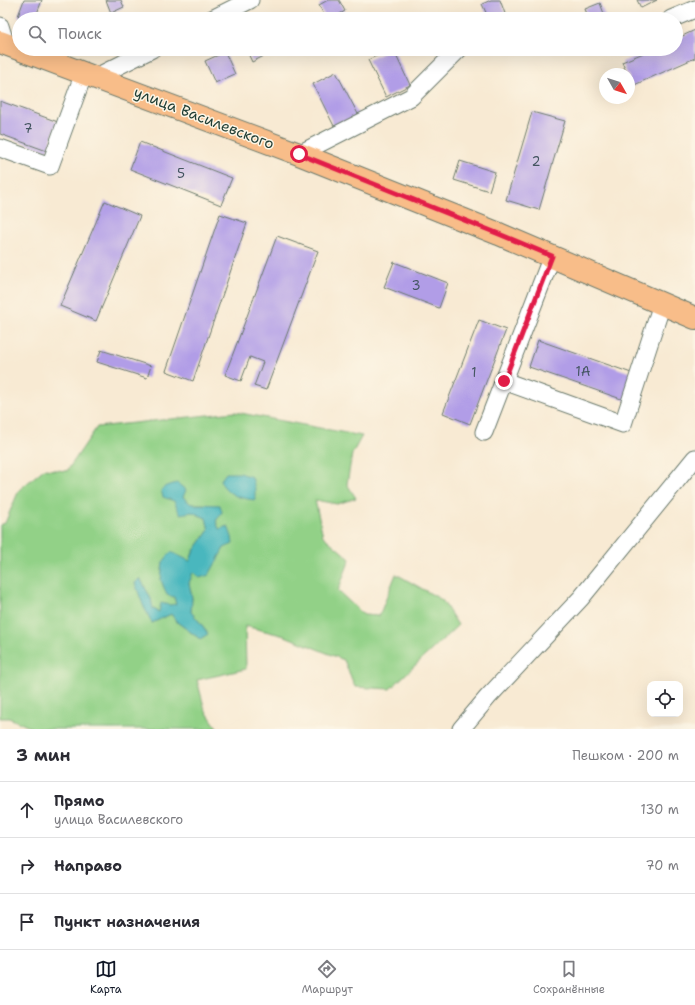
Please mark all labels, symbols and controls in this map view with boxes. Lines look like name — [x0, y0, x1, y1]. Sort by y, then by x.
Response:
search box — [12, 12, 683, 56]
icon: search — [26, 23, 48, 45]
text: Поиск — [58, 24, 102, 44]
north arrow — [599, 68, 635, 104]
street label: улица Василевского — [131, 82, 277, 154]
house number: 7 — [23, 120, 33, 137]
route start — [290, 145, 308, 163]
house number: 2 — [531, 153, 541, 170]
house number: 5 — [177, 165, 185, 182]
house number: 3 — [411, 277, 421, 294]
house number: 1А — [576, 363, 590, 380]
house number: 1 — [471, 364, 477, 381]
route end — [495, 372, 513, 390]
map controls — [647, 681, 683, 717]
button: locate — [647, 681, 683, 717]
text: 3 мин — [16, 744, 71, 766]
text: Пешком · 200 m — [572, 747, 679, 764]
text: Прямо — [54, 791, 104, 811]
icon: ahead — [16, 799, 38, 821]
text: 130 m — [641, 801, 679, 818]
text: улица Василевского — [54, 811, 183, 828]
icon: right — [16, 855, 38, 877]
text: Направо — [54, 856, 122, 876]
text: 70 m — [645, 857, 679, 874]
icon: arrive — [16, 911, 38, 933]
text: Пункт назначения — [54, 912, 200, 932]
tab: Карта — [90, 958, 122, 997]
tab: Маршрут — [302, 958, 353, 997]
tab: Сохранённые — [533, 958, 605, 997]

